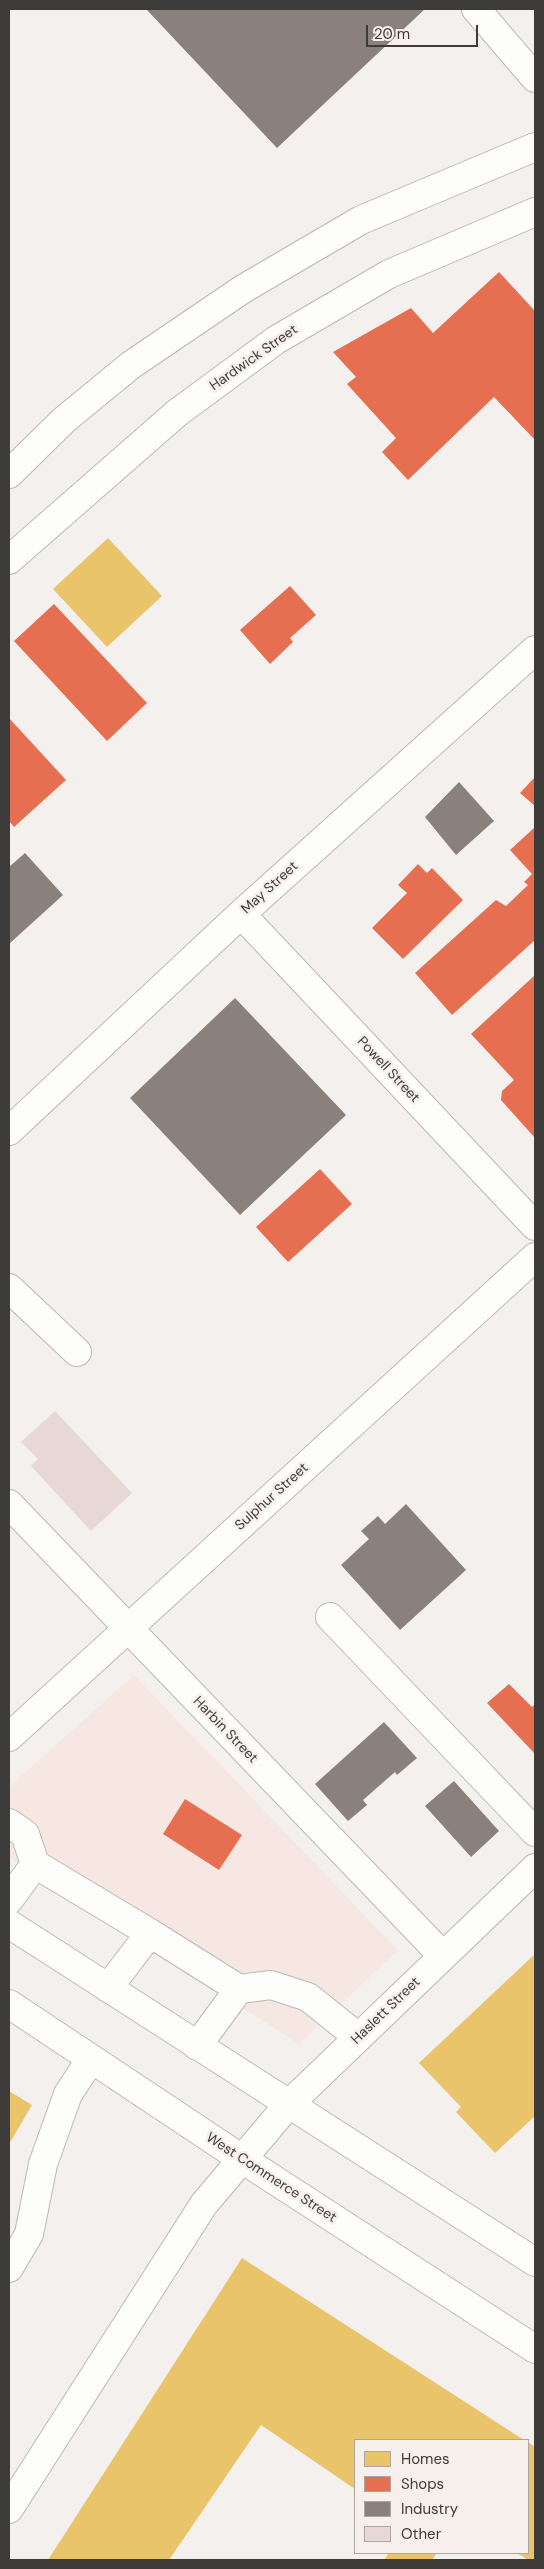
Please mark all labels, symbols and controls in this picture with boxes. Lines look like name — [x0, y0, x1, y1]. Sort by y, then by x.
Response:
scale bar — [369, 15, 482, 47]
text: 20 m — [374, 24, 410, 44]
street label: Hardwick Street — [207, 321, 301, 395]
street label: May Street — [238, 858, 302, 918]
street label: Powell Street — [353, 1034, 423, 1106]
street label: Sulphur Street — [232, 1460, 312, 1534]
street label: Harbin Street — [189, 1693, 261, 1767]
street label: Haslett Street — [348, 1974, 424, 2048]
street label: West Commerce Street — [203, 2129, 339, 2227]
legend — [354, 2439, 529, 2554]
text: Homes — [401, 2449, 450, 2469]
text: Shops — [401, 2474, 444, 2494]
text: Industry — [401, 2499, 458, 2519]
text: Other — [401, 2524, 441, 2544]

